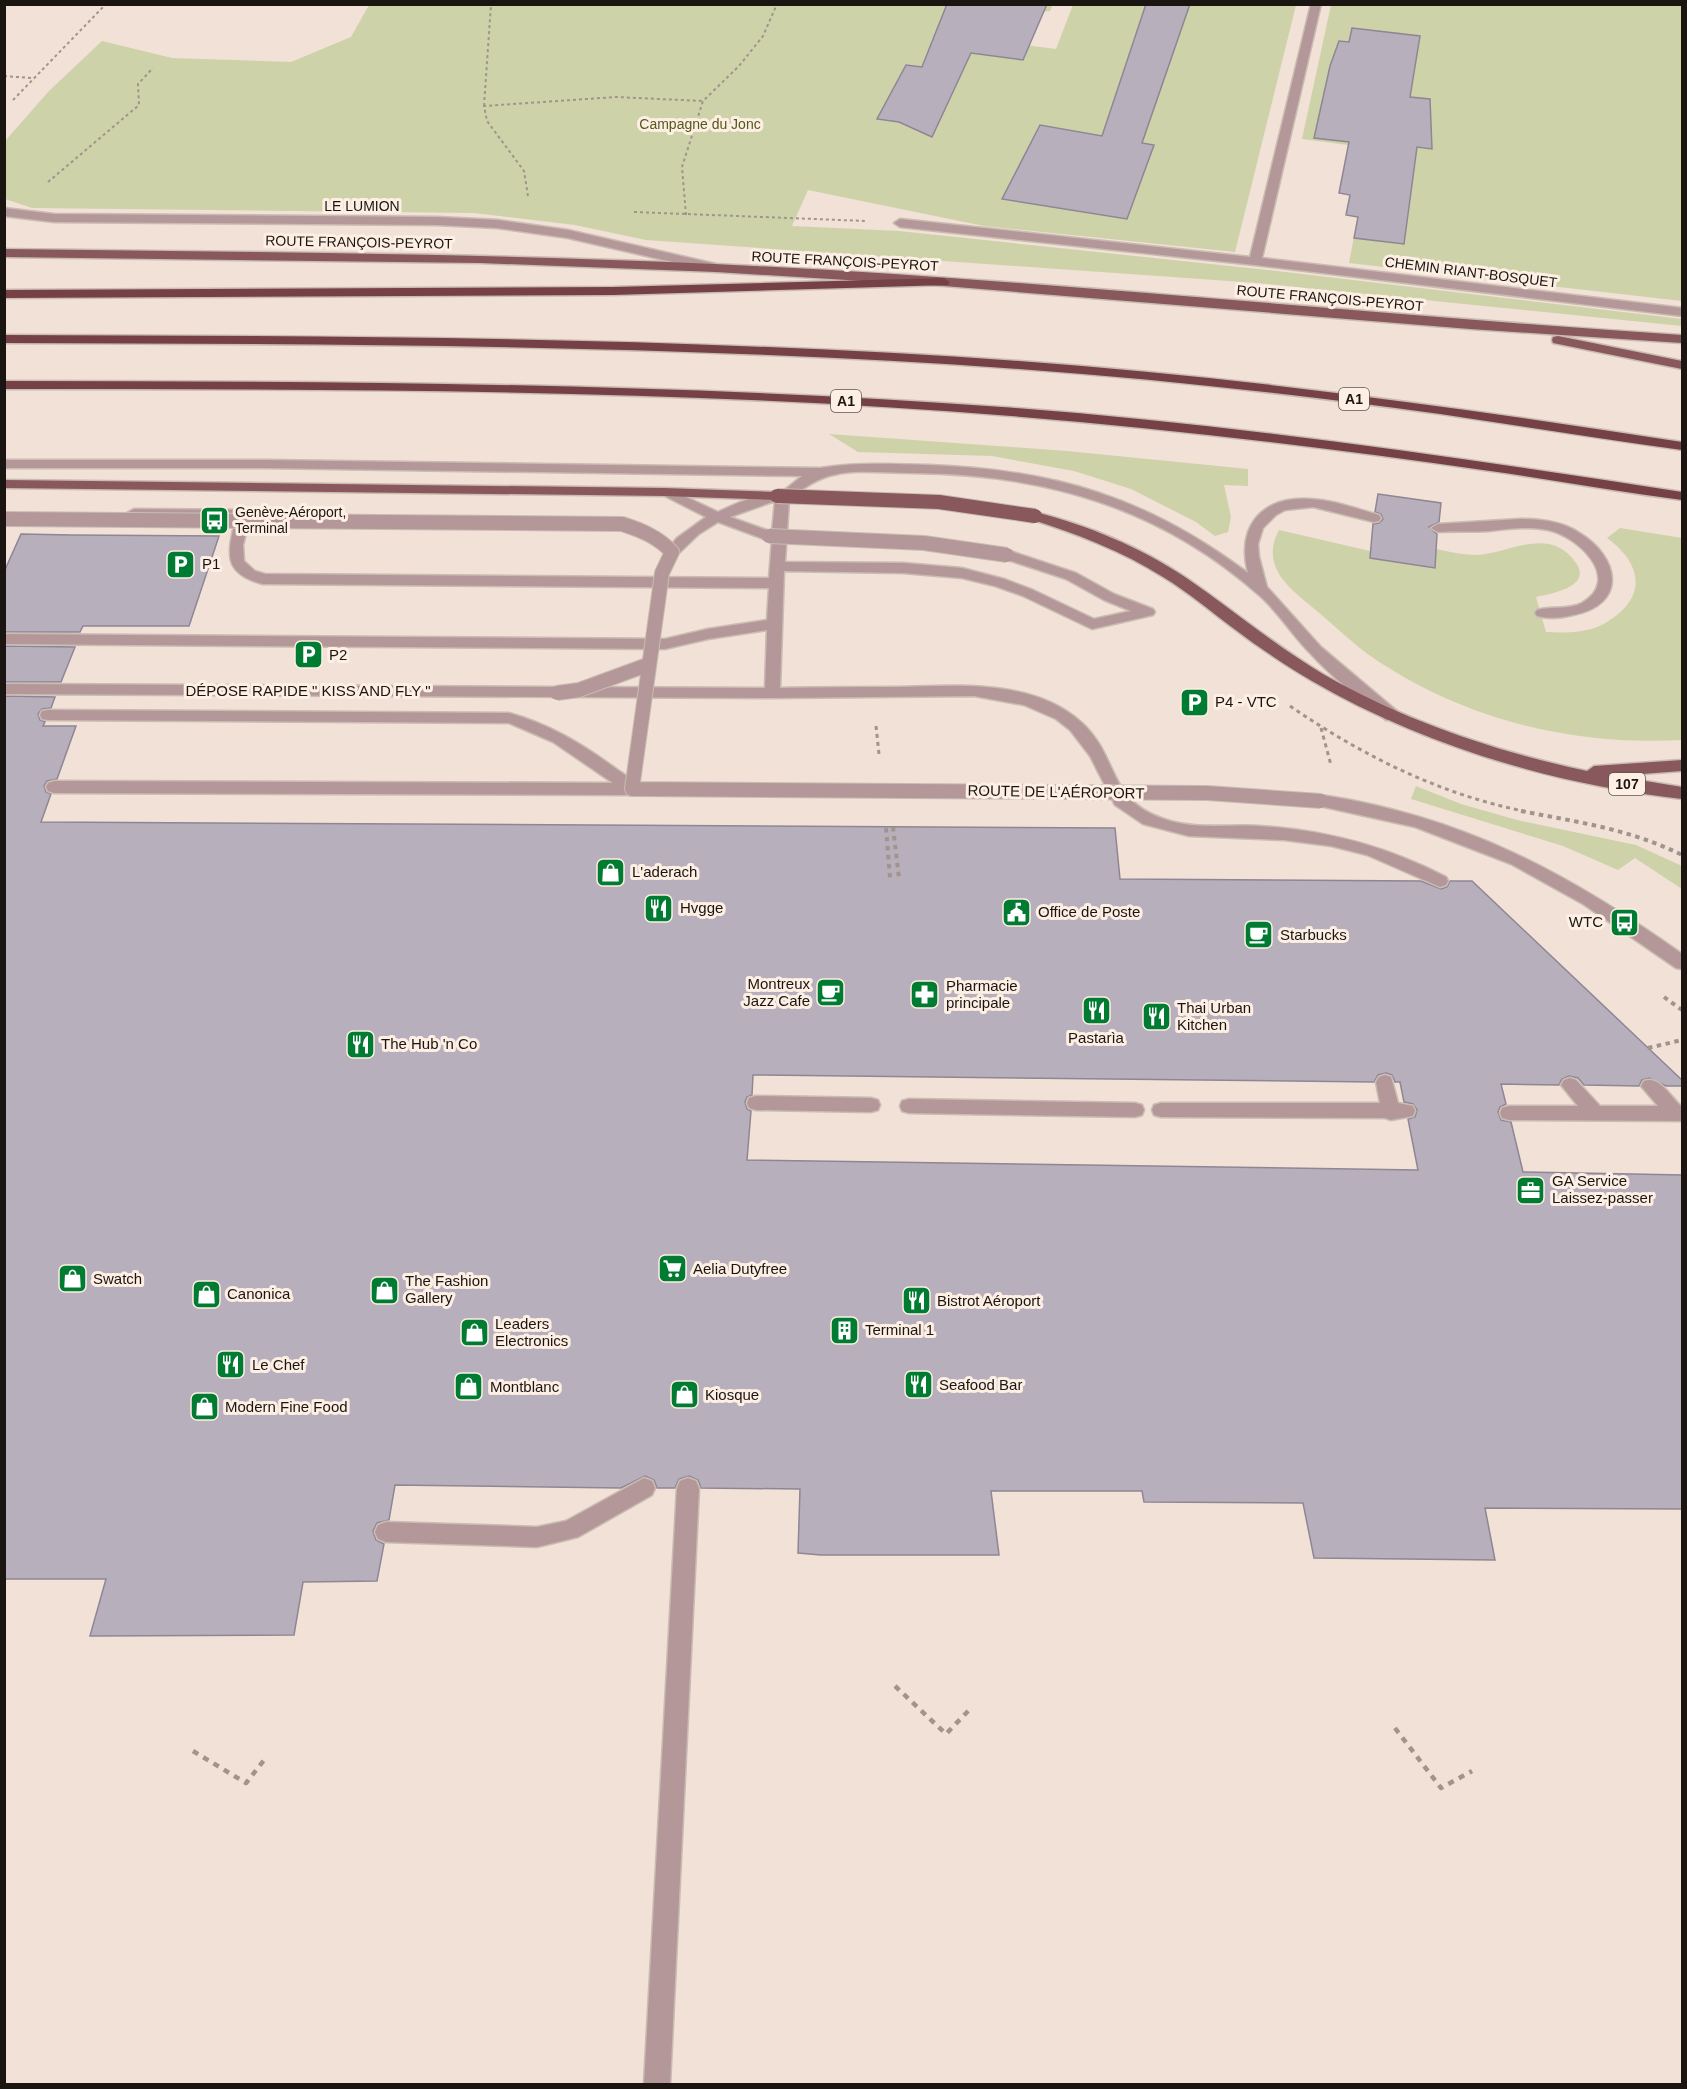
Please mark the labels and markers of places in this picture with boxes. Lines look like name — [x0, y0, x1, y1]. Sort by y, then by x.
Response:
bus stop icon: Genève-Aéroport, Terminal — [198, 504, 230, 536]
place label: Genève-Aéroport, Terminal — [235, 504, 346, 536]
parking icon: P1 — [165, 548, 197, 580]
place label: P1 — [202, 555, 220, 572]
parking icon: P2 — [292, 639, 324, 671]
place label: P2 — [329, 646, 347, 663]
parking icon: P4 - VTC — [1178, 686, 1210, 718]
place label: P4 - VTC — [1215, 693, 1277, 710]
shop icon: L'aderach — [595, 856, 627, 888]
place label: L'aderach — [632, 863, 697, 880]
restaurant icon: Hvgge — [643, 892, 675, 924]
public building icon: Office de Poste — [1001, 896, 1033, 928]
place label: Hvgge — [680, 899, 723, 916]
place label: Office de Poste — [1038, 903, 1140, 920]
bus stop icon: WTC — [1608, 906, 1640, 938]
place label: WTC — [1569, 913, 1603, 930]
cafe icon: Starbucks — [1243, 919, 1275, 951]
place label: Starbucks — [1280, 926, 1347, 943]
place label: Montreux Jazz Cafe — [743, 975, 810, 1009]
cafe icon: Montreux Jazz Cafe — [815, 977, 847, 1009]
place label: Pharmacie principale — [946, 977, 1018, 1011]
pharmacy icon: Pharmacie principale — [909, 979, 941, 1011]
restaurant icon: Pastarìa — [1080, 995, 1112, 1027]
place label: Thai Urban Kitchen — [1177, 999, 1251, 1033]
restaurant icon: Thai Urban Kitchen — [1140, 1001, 1172, 1033]
restaurant icon: The Hub 'n Co — [344, 1028, 376, 1060]
place label: Pastarìa — [1068, 1029, 1125, 1046]
place label: The Hub 'n Co — [381, 1035, 477, 1052]
place label: GA Service Laissez-passer — [1552, 1172, 1653, 1206]
office icon: GA Service Laissez-passer — [1515, 1174, 1547, 1206]
supermarket icon: Aelia Dutyfree — [656, 1253, 688, 1285]
place label: Aelia Dutyfree — [693, 1260, 787, 1277]
shop icon: Swatch — [56, 1263, 88, 1295]
place label: Swatch — [93, 1270, 142, 1287]
place label: The Fashion Gallery — [405, 1272, 488, 1306]
shop icon: The Fashion Gallery — [368, 1274, 400, 1306]
shop icon: Canonica — [190, 1278, 222, 1310]
place label: Canonica — [227, 1285, 291, 1302]
restaurant icon: Bistrot Aéroport — [900, 1285, 932, 1317]
place label: Bistrot Aéroport — [937, 1292, 1041, 1309]
building icon: Terminal 1 — [828, 1314, 860, 1346]
place label: Leaders Electronics — [495, 1315, 568, 1349]
shop icon: Leaders Electronics — [458, 1317, 490, 1349]
place label: Terminal 1 — [865, 1321, 934, 1338]
restaurant icon: Le Chef — [215, 1349, 247, 1381]
place label: Le Chef — [252, 1356, 305, 1373]
restaurant icon: Seafood Bar — [902, 1369, 934, 1401]
shop icon: Montblanc — [453, 1371, 485, 1403]
place label: Seafood Bar — [939, 1376, 1022, 1393]
place label: Montblanc — [490, 1378, 560, 1395]
shop icon: Kiosque — [668, 1379, 700, 1411]
place label: Kiosque — [705, 1386, 759, 1403]
shop icon: Modern Fine Food — [188, 1391, 220, 1423]
place label: Modern Fine Food — [225, 1398, 348, 1415]

